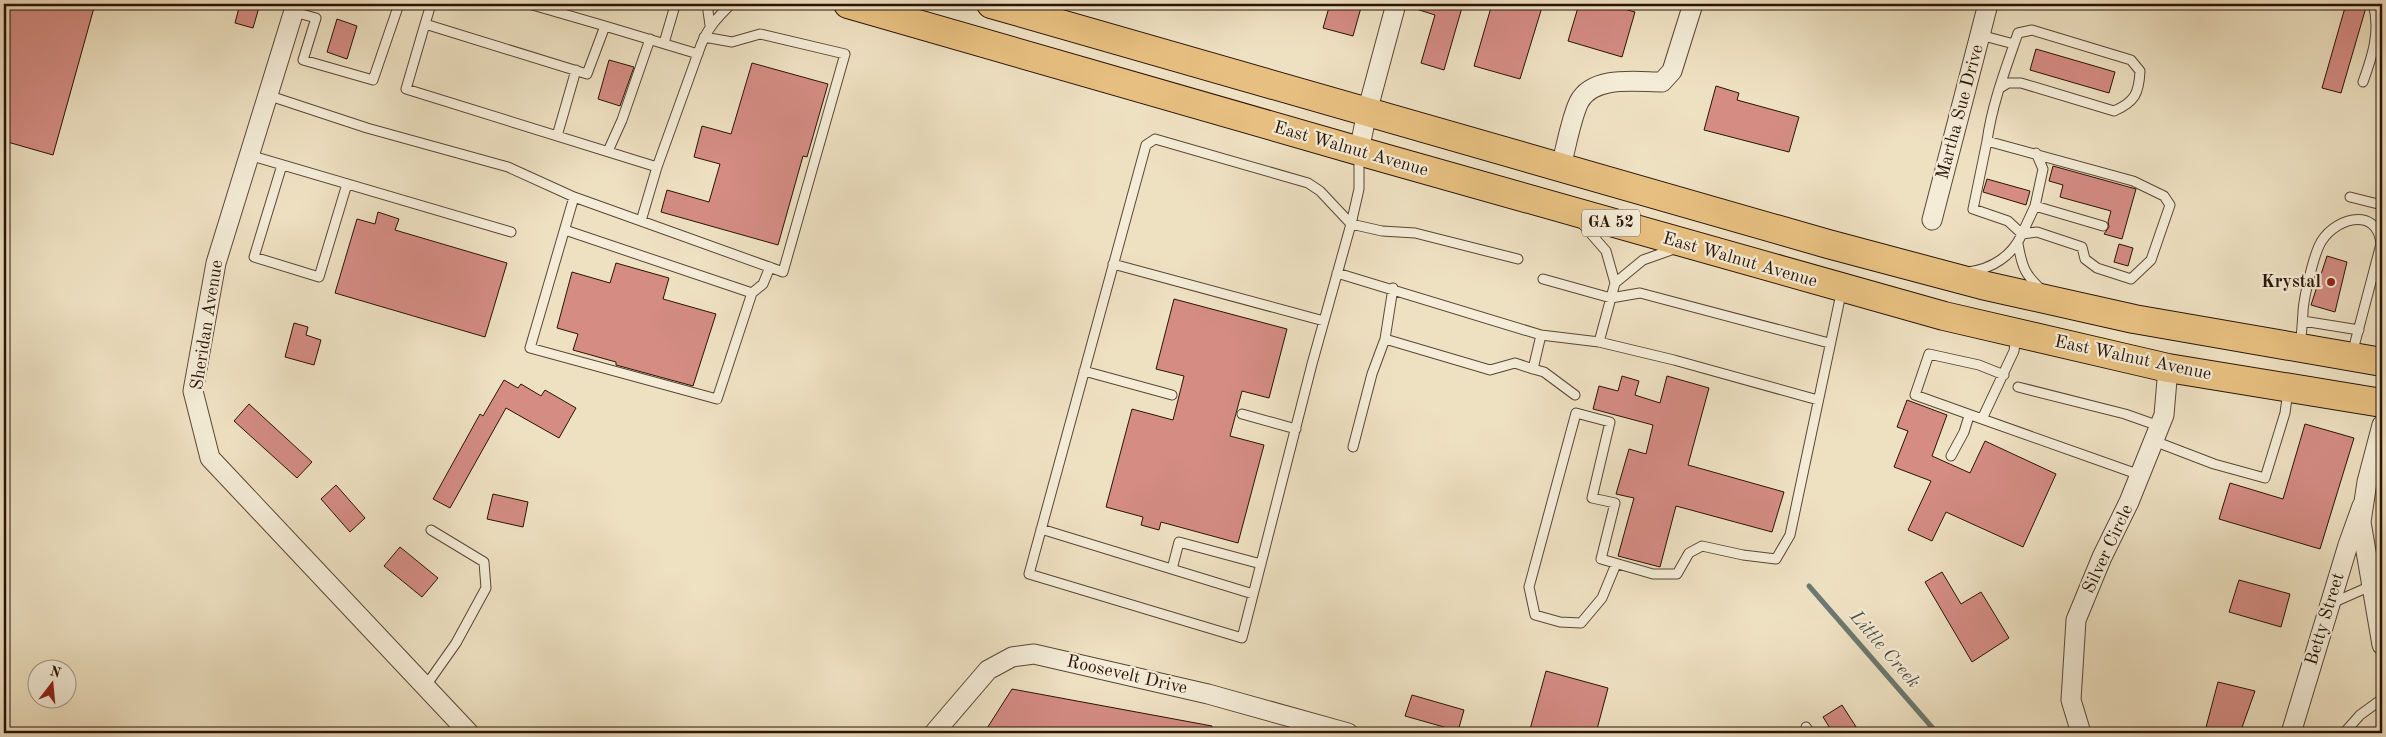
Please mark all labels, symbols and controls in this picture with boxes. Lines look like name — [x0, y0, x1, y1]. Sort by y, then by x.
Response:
street label: Martha Sue Drive — [1933, 43, 1987, 181]
street label: East Walnut Avenue — [1272, 118, 1430, 180]
road number: GA 52 — [1582, 210, 1640, 237]
street label: East Walnut Avenue — [1661, 229, 1819, 291]
street label: Sheridan Avenue — [188, 259, 226, 391]
place label: Krystal — [2261, 273, 2321, 291]
marker: Krystal — [2325, 276, 2337, 288]
street label: East Walnut Avenue — [2053, 333, 2213, 383]
street label: Silver Circle — [2080, 502, 2136, 596]
street label: Betty Street — [2302, 571, 2348, 667]
water label: Little Creek — [1845, 607, 1923, 692]
street label: Roosevelt Drive — [1065, 652, 1189, 698]
north arrow — [28, 660, 78, 710]
text: N — [48, 664, 63, 681]

